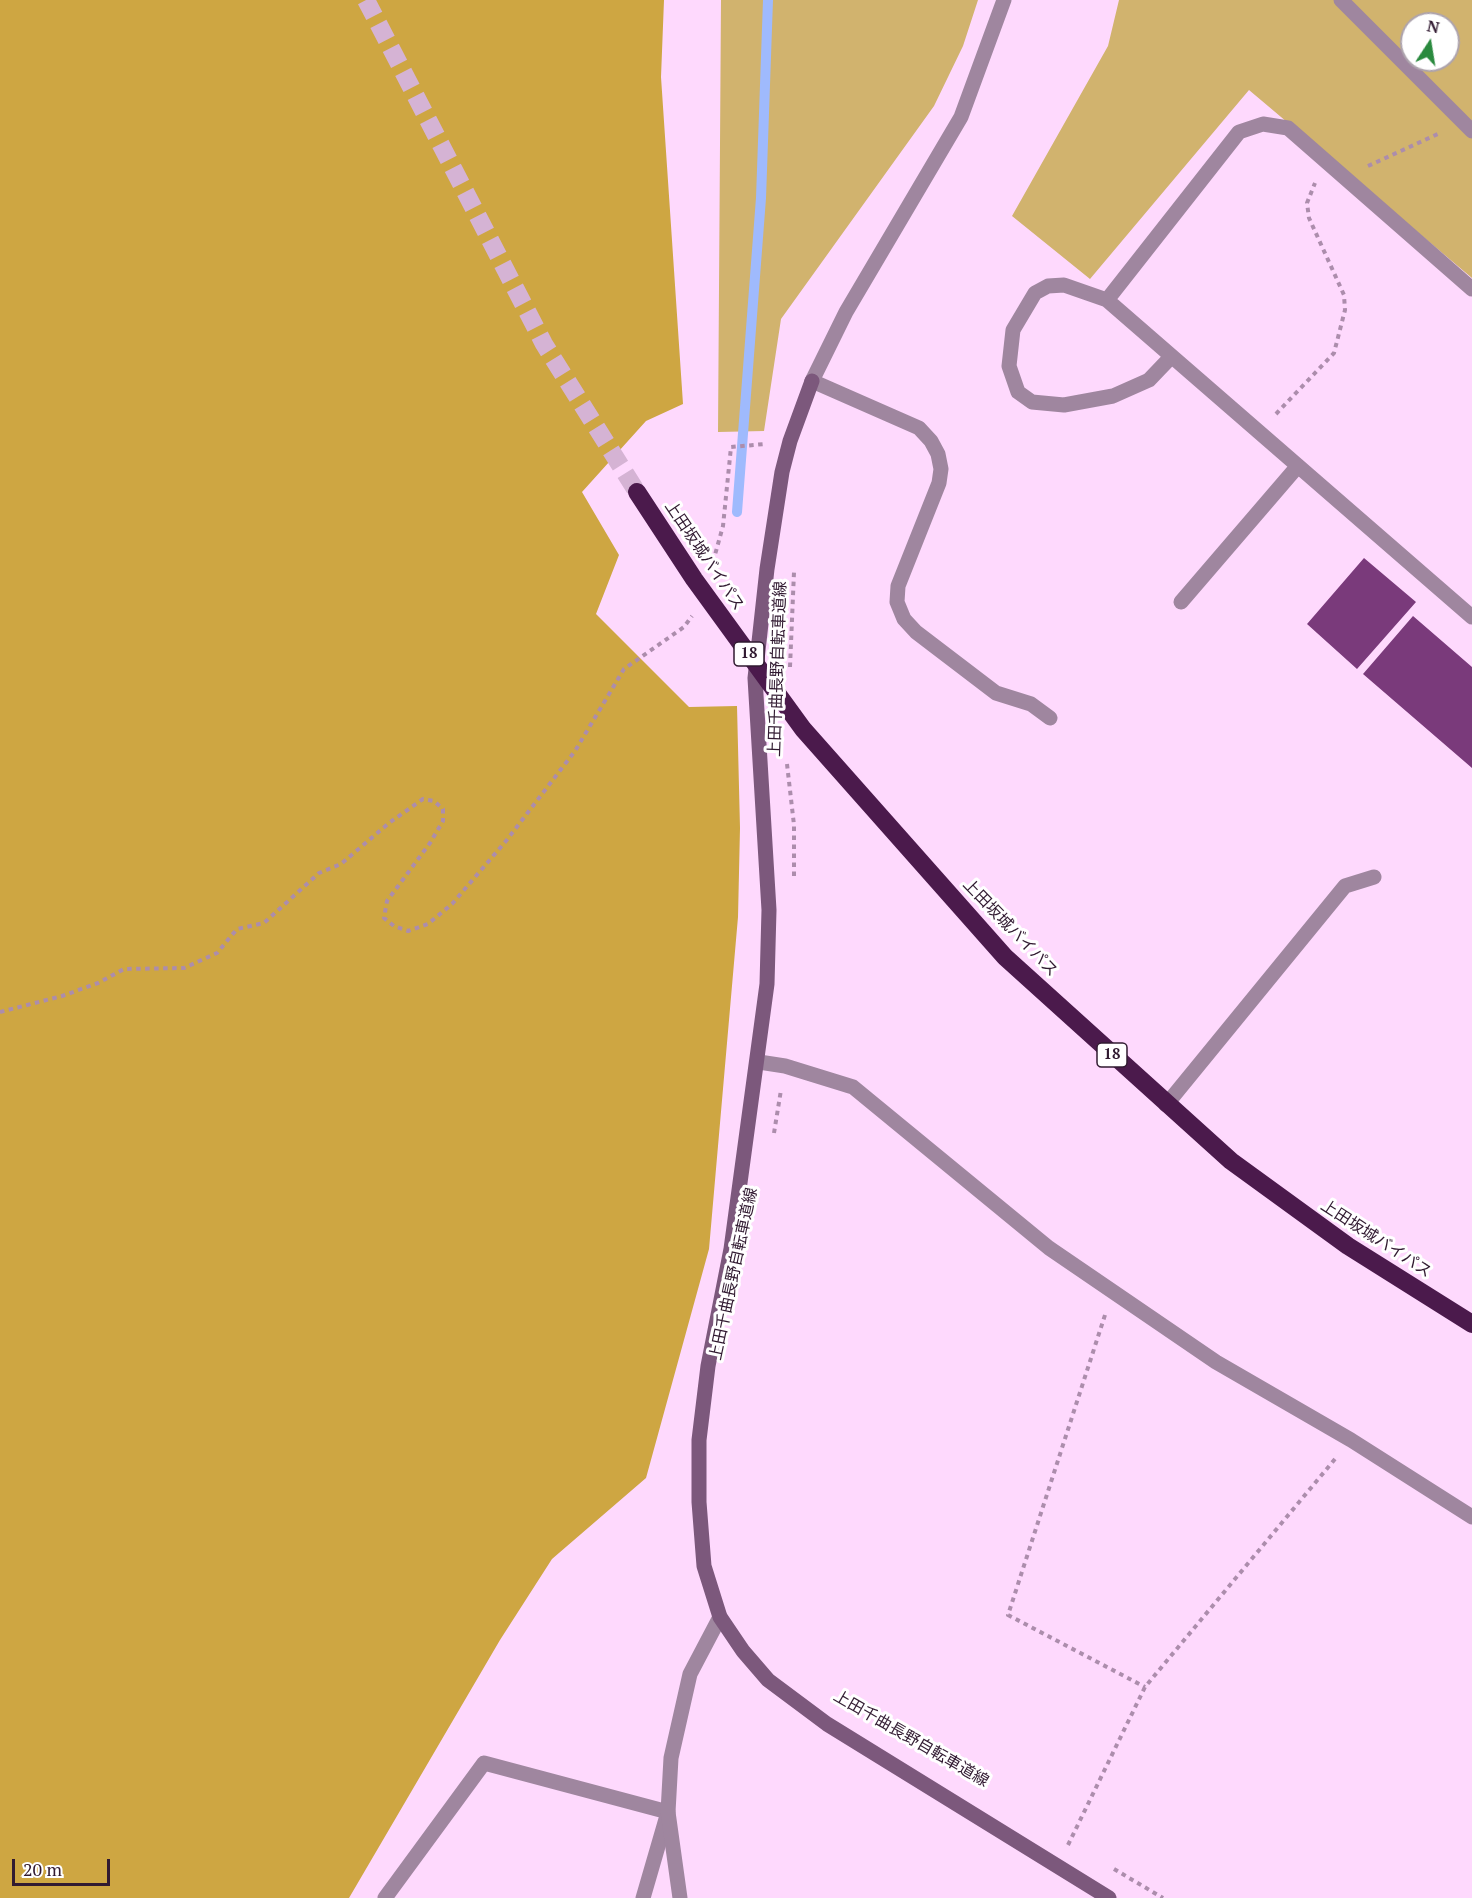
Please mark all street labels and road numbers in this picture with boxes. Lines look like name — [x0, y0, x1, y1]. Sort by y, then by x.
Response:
street label: 上田坂城バイパス — [660, 498, 748, 614]
street label: 上田千曲長野自転車道線 — [765, 581, 791, 757]
road number: 18 — [734, 642, 764, 666]
street label: 上田坂城バイパス — [959, 875, 1061, 981]
road number: 18 — [1097, 1043, 1127, 1067]
street label: 上田千曲長野自転車道線 — [706, 1186, 762, 1362]
street label: 上田坂城バイパス — [1317, 1196, 1435, 1282]
street label: 上田千曲長野自転車道線 — [830, 1687, 992, 1791]

